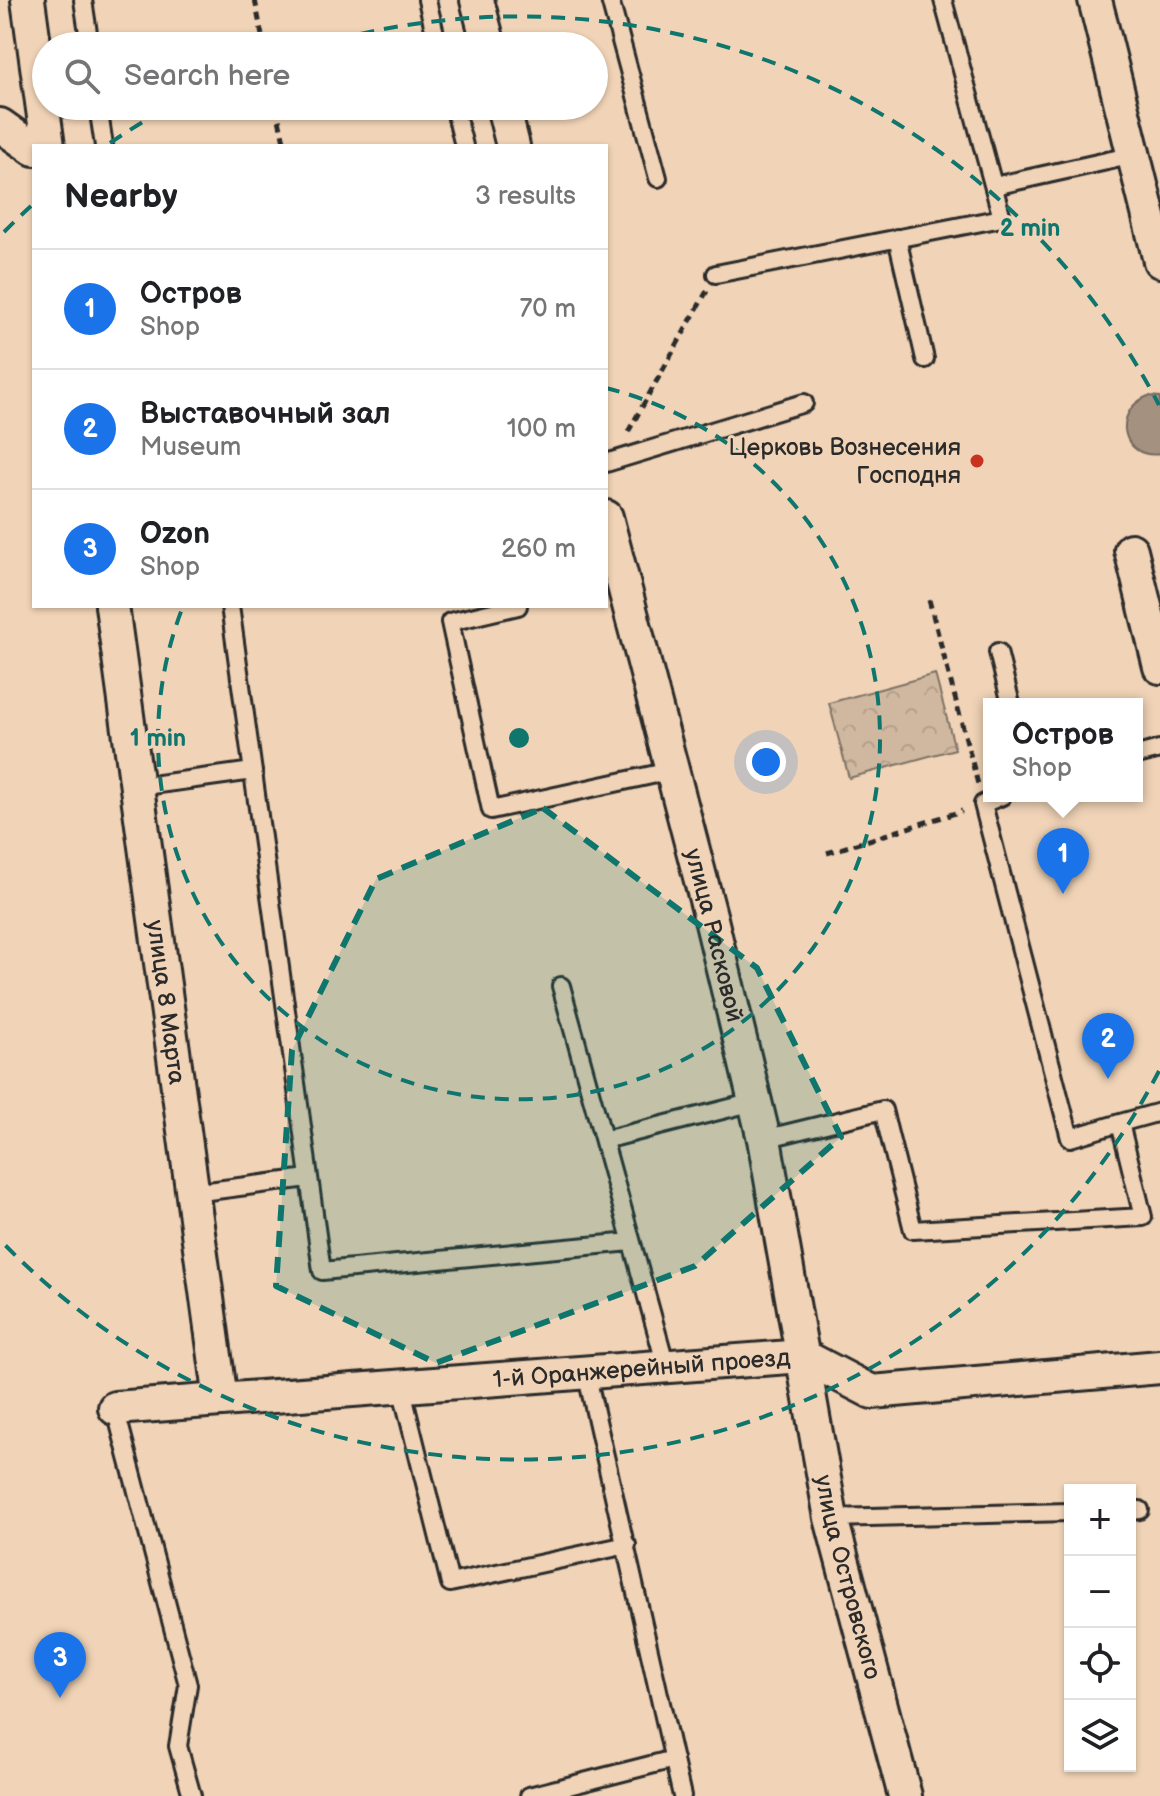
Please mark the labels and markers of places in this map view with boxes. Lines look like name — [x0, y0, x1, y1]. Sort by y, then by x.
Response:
place label: Церковь Вознесения Господня — [728, 433, 961, 490]
marker: Церковь Вознесения Господня — [968, 452, 986, 470]
centre of rings — [505, 724, 533, 752]
pin: 1 — [1037, 828, 1089, 894]
pin: 2 — [1082, 1013, 1134, 1079]
pin: 3 — [34, 1632, 86, 1698]

